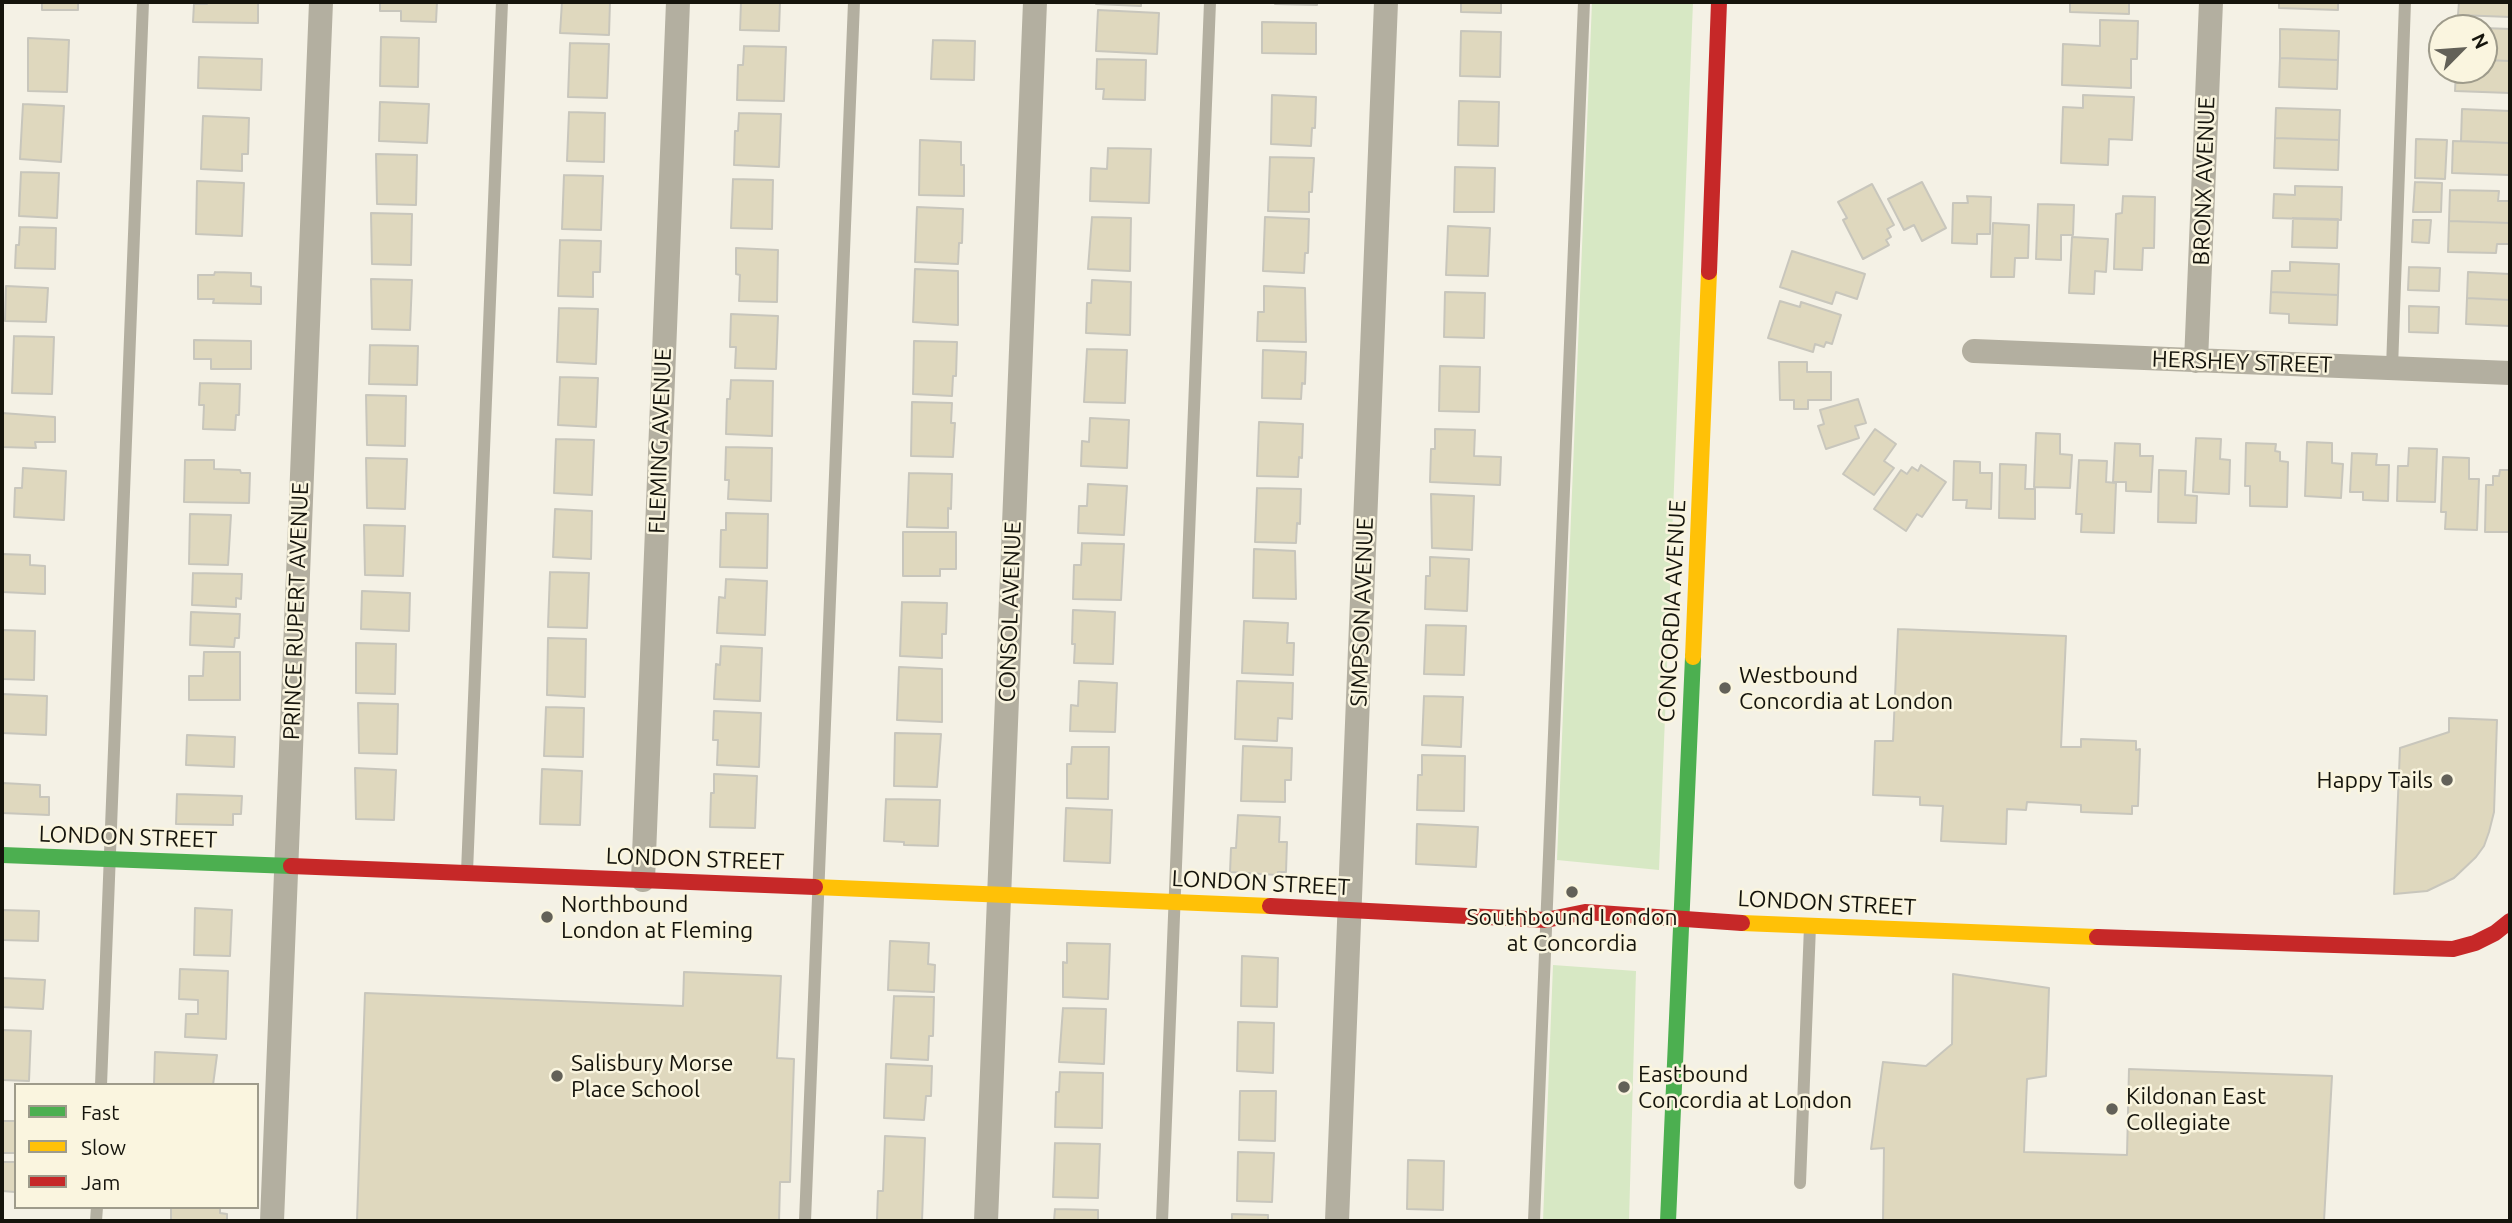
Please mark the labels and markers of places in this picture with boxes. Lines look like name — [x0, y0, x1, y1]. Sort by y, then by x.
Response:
place label: Westbound Concordia at London — [1739, 661, 1953, 715]
marker: Westbound Concordia at London — [1717, 680, 1733, 696]
place label: Happy Tails — [2317, 766, 2433, 794]
marker: Happy Tails — [2439, 772, 2455, 788]
marker: Southbound London at Concordia — [1564, 884, 1580, 900]
place label: Northbound London at Fleming — [561, 890, 753, 944]
place label: Southbound London at Concordia — [1466, 903, 1678, 957]
marker: Northbound London at Fleming — [539, 909, 555, 925]
place label: Salisbury Morse Place School — [571, 1049, 733, 1103]
place label: Eastbound Concordia at London — [1638, 1060, 1852, 1114]
marker: Salisbury Morse Place School — [549, 1068, 565, 1084]
marker: Eastbound Concordia at London — [1616, 1079, 1632, 1095]
place label: Kildonan East Collegiate — [2126, 1082, 2266, 1136]
marker: Kildonan East Collegiate — [2104, 1101, 2120, 1117]

